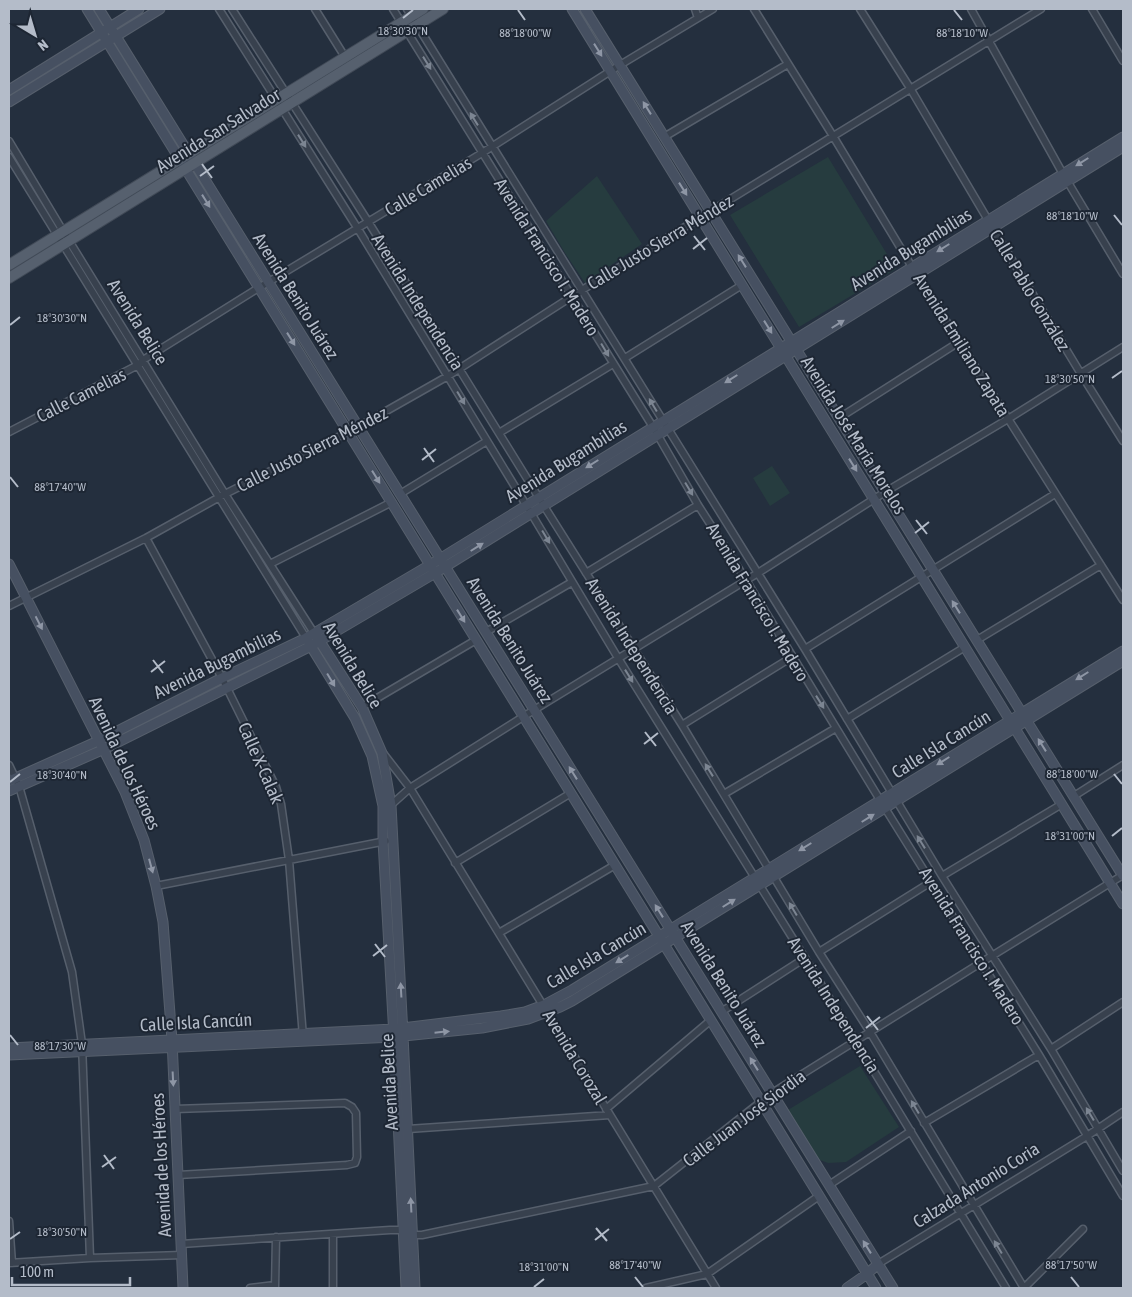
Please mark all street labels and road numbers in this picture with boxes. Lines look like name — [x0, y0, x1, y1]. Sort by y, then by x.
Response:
street label: Avenida San Salvador — [152, 83, 284, 177]
street label: Calle Camelias — [381, 152, 475, 220]
street label: Avenida Francisco I. Madero — [490, 175, 604, 339]
street label: Calle Justo Sierra Méndez — [583, 190, 737, 294]
street label: Avenida Bugambilias — [847, 203, 975, 295]
street label: Calle Pablo González — [985, 225, 1075, 355]
street label: Avenida Benito Juárez — [249, 229, 344, 363]
street label: Avenida Independencia — [368, 230, 468, 374]
street label: Avenida Emiliano Zapata — [909, 269, 1015, 421]
street label: Avenida Belice — [103, 275, 173, 369]
street label: Avenida José María Morelos — [797, 352, 911, 518]
street label: Calle Camelias — [33, 363, 129, 427]
street label: Calle Justo Sierra Méndez — [233, 402, 391, 496]
street label: Avenida Bugambilias — [502, 415, 630, 507]
street label: Avenida Francisco I. Madero — [702, 519, 814, 685]
street label: Avenida Benito Juárez — [463, 573, 558, 707]
street label: Avenida Independencia — [582, 574, 682, 718]
street label: Avenida Belice — [319, 618, 387, 712]
street label: Avenida Bugambilias — [150, 623, 284, 703]
street label: Avenida de los Héroes — [85, 693, 165, 833]
street label: Calle Isla Cancún — [888, 705, 994, 783]
street label: Calle X-Calak — [234, 719, 288, 807]
street label: Avenida Francisco I. Madero — [915, 864, 1029, 1028]
street label: Calle Isla Cancún — [542, 917, 650, 993]
street label: Avenida Benito Juárez — [677, 917, 772, 1051]
street label: Avenida Independencia — [784, 933, 884, 1077]
street label: Avenida Corozal — [539, 1006, 611, 1108]
street label: Calle Isla Cancún — [139, 1009, 253, 1035]
street label: Avenida Belice — [376, 1033, 402, 1131]
street label: Calle Juan José Siordia — [678, 1065, 810, 1171]
street label: Avenida de los Héroes — [147, 1092, 175, 1238]
street label: Calzada Antonio Coria — [909, 1138, 1043, 1232]

